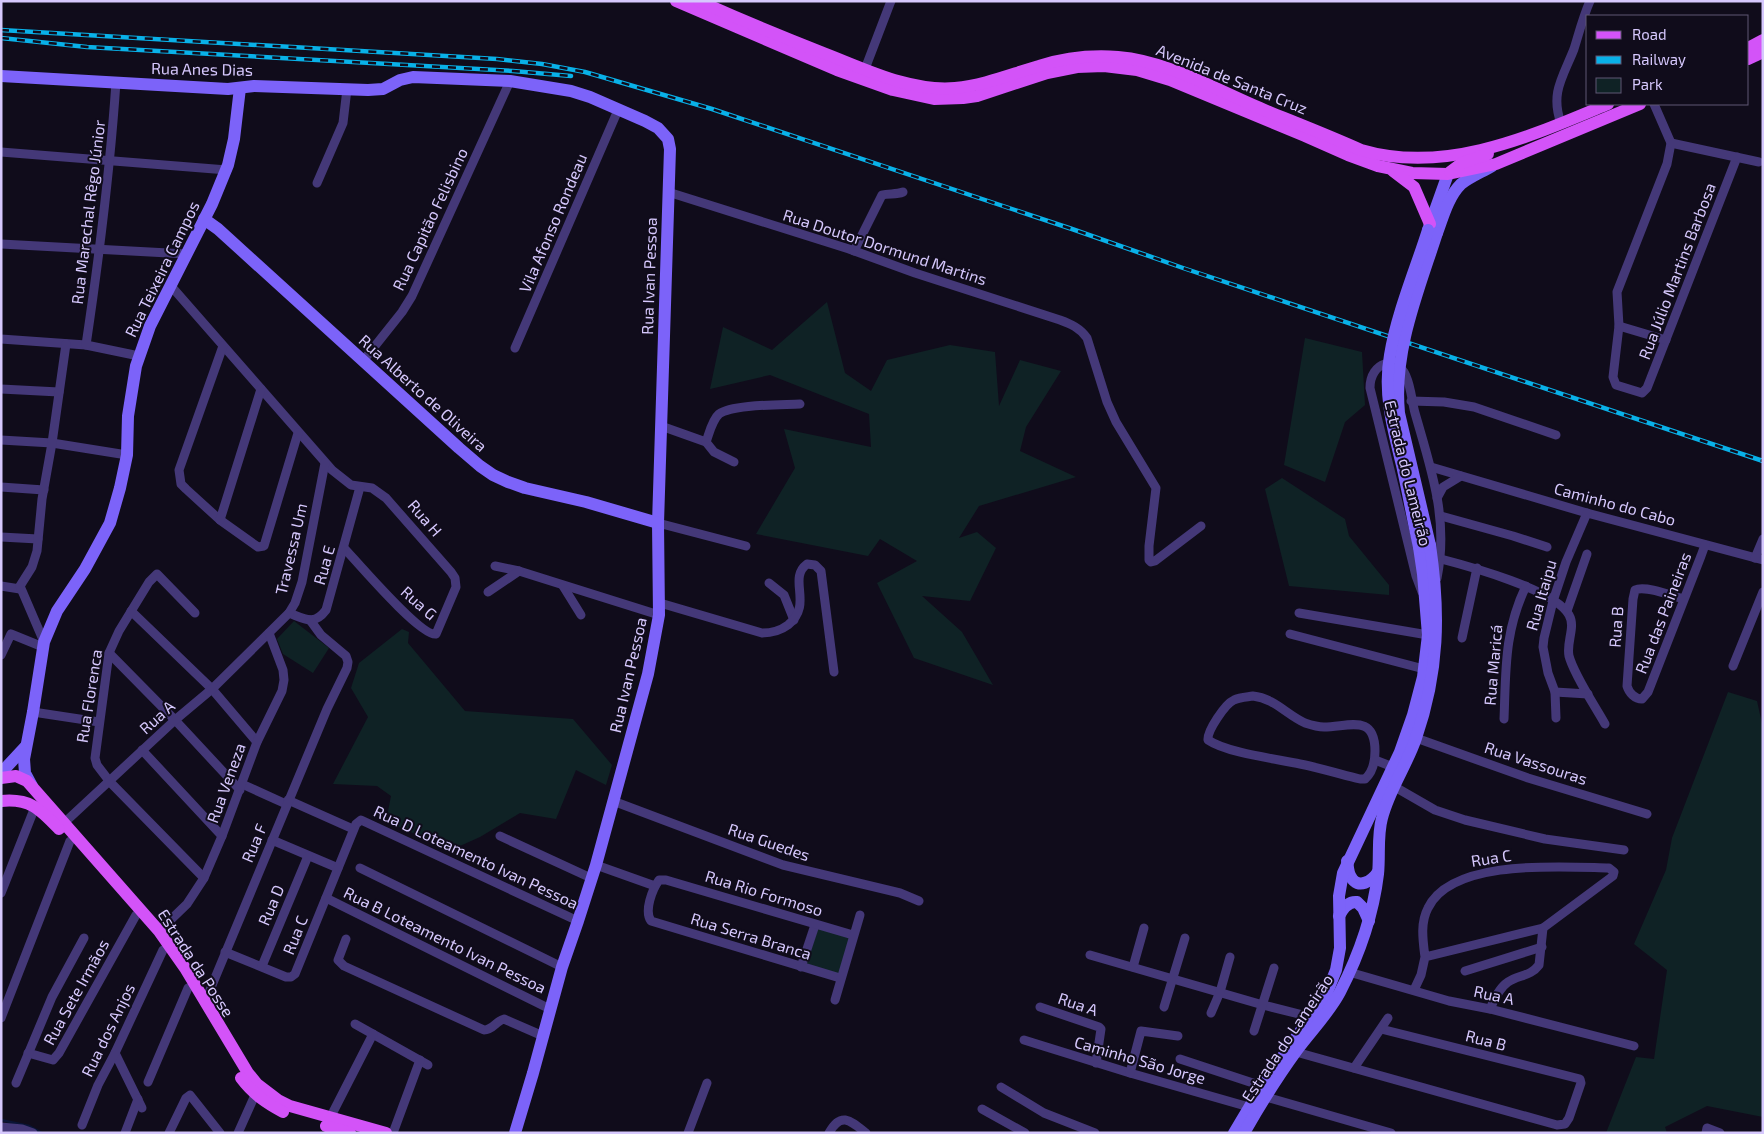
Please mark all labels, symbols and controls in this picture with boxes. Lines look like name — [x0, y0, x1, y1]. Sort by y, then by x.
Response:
legend — [1586, 15, 1749, 105]
text: Road — [1632, 25, 1667, 43]
street label: Avenida de Santa Cruz — [1154, 40, 1310, 118]
text: Railway — [1632, 50, 1686, 68]
street label: Rua Anes Dias — [151, 58, 253, 79]
text: Park — [1632, 75, 1663, 93]
street label: Rua Marechal Rêgo Júnior — [67, 118, 108, 305]
street label: Rua Capitão Felisbino — [388, 144, 471, 293]
street label: Vila Afonso Rondeau — [515, 150, 590, 295]
street label: Rua Júlio Martins Barbosa — [1634, 180, 1719, 362]
street label: Rua Teixeira Campos — [120, 198, 203, 340]
street label: Rua Doutor Dormund Martins — [781, 205, 989, 288]
street label: Rua Ivan Pessoa — [637, 217, 660, 335]
street label: Rua Alberto de Oliveira — [356, 330, 491, 455]
street label: Estrada do Lameirão — [1381, 398, 1436, 548]
street label: Caminho do Cabo — [1552, 478, 1678, 529]
street label: Rua H — [404, 496, 446, 540]
street label: Travessa Um — [271, 501, 310, 596]
street label: Rua E — [309, 543, 338, 587]
street label: Rua das Paineiras — [1631, 550, 1694, 676]
street label: Rua Itaipu — [1521, 557, 1560, 632]
street label: Rua G — [398, 582, 441, 624]
street label: Rua B — [1605, 606, 1626, 648]
street label: Rua Ivan Pessoa — [605, 615, 650, 734]
street label: Rua Maricá — [1480, 624, 1506, 706]
street label: Rua Florenca — [72, 648, 105, 744]
street label: Rua A — [135, 696, 178, 737]
street label: Rua Vassouras — [1482, 737, 1590, 788]
street label: Rua Veneza — [202, 740, 249, 825]
street label: Rua D Loteamento Ivan Pessoa — [371, 801, 581, 912]
street label: Rua Guedes — [726, 819, 812, 864]
street label: Rua F — [237, 820, 270, 865]
street label: Rua C — [1469, 845, 1512, 870]
street label: Rua Rio Formoso — [703, 866, 825, 919]
street label: Rua D — [254, 882, 287, 928]
street label: Rua B Loteamento Ivan Pessoa — [341, 882, 549, 997]
street label: Estrada da Posse — [154, 905, 238, 1020]
street label: Rua Serra Branca — [689, 908, 814, 963]
street label: Rua C — [278, 912, 311, 957]
street label: Rua Sete Irmãos — [39, 936, 112, 1048]
street label: Estrada do Lameirão — [1237, 970, 1336, 1105]
street label: Rua dos Anjos — [77, 980, 139, 1080]
street label: Rua A — [1472, 981, 1516, 1008]
street label: Rua A — [1056, 988, 1101, 1019]
street label: Rua B — [1464, 1025, 1508, 1054]
street label: Caminho São Jorge — [1072, 1032, 1208, 1087]

